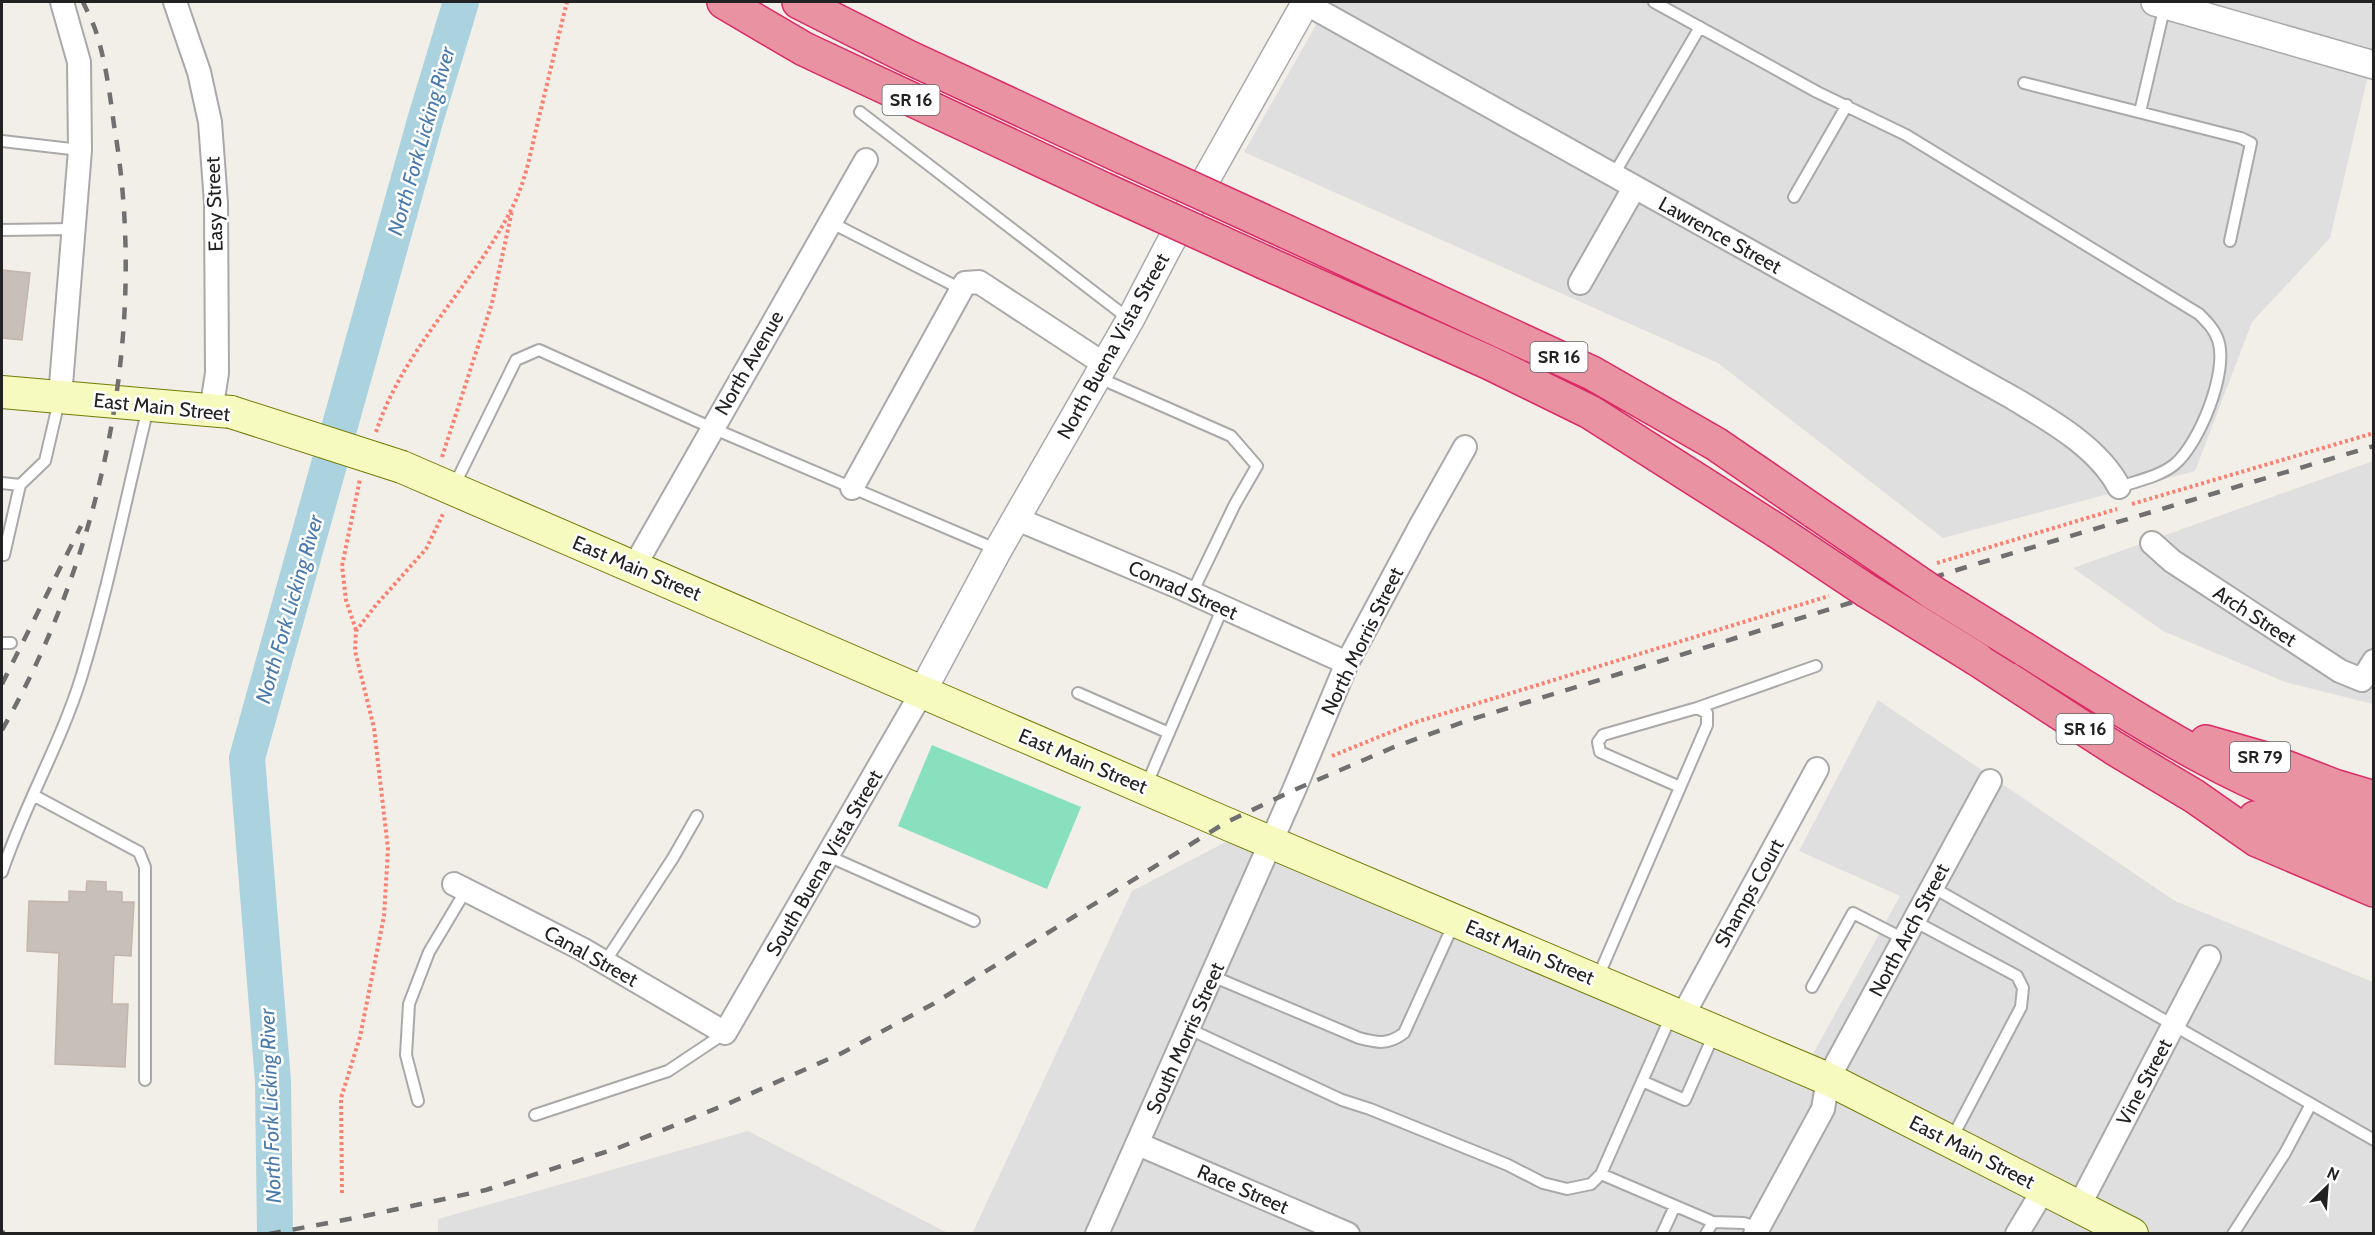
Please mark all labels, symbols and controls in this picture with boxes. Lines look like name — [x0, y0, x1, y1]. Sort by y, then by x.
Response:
water label: North Fork Licking River — [382, 42, 460, 238]
road number: SR 16 — [882, 85, 940, 115]
street label: Easy Street — [200, 156, 228, 252]
street label: Lawrence Street — [1655, 191, 1786, 279]
street label: North Buena Vista Street — [1052, 249, 1174, 443]
street label: North Avenue — [709, 306, 789, 420]
road number: SR 16 — [1530, 342, 1588, 372]
street label: East Main Street — [92, 388, 232, 426]
water label: North Fork Licking River — [250, 510, 328, 706]
street label: East Main Street — [569, 530, 705, 606]
street label: Conrad Street — [1125, 555, 1242, 625]
street label: North Morris Street — [1316, 563, 1408, 719]
street label: Arch Street — [2209, 580, 2301, 652]
road number: SR 16 — [2056, 714, 2114, 744]
street label: East Main Street — [1015, 723, 1151, 799]
road number: SR 79 — [2230, 742, 2290, 772]
street label: South Buena Vista Street — [761, 765, 887, 960]
street label: Shamps Court — [1709, 834, 1789, 951]
street label: North Arch Street — [1864, 859, 1954, 1001]
street label: East Main Street — [1462, 914, 1598, 990]
street label: Canal Street — [540, 920, 642, 992]
street label: South Morris Street — [1141, 958, 1229, 1117]
water label: North Fork Licking River — [254, 1007, 286, 1204]
street label: Vine Street — [2111, 1034, 2177, 1129]
street label: East Main Street — [1905, 1110, 2039, 1194]
north arrow — [2297, 1157, 2357, 1217]
street label: Race Street — [1194, 1159, 1292, 1219]
text: N — [2324, 1163, 2342, 1185]

